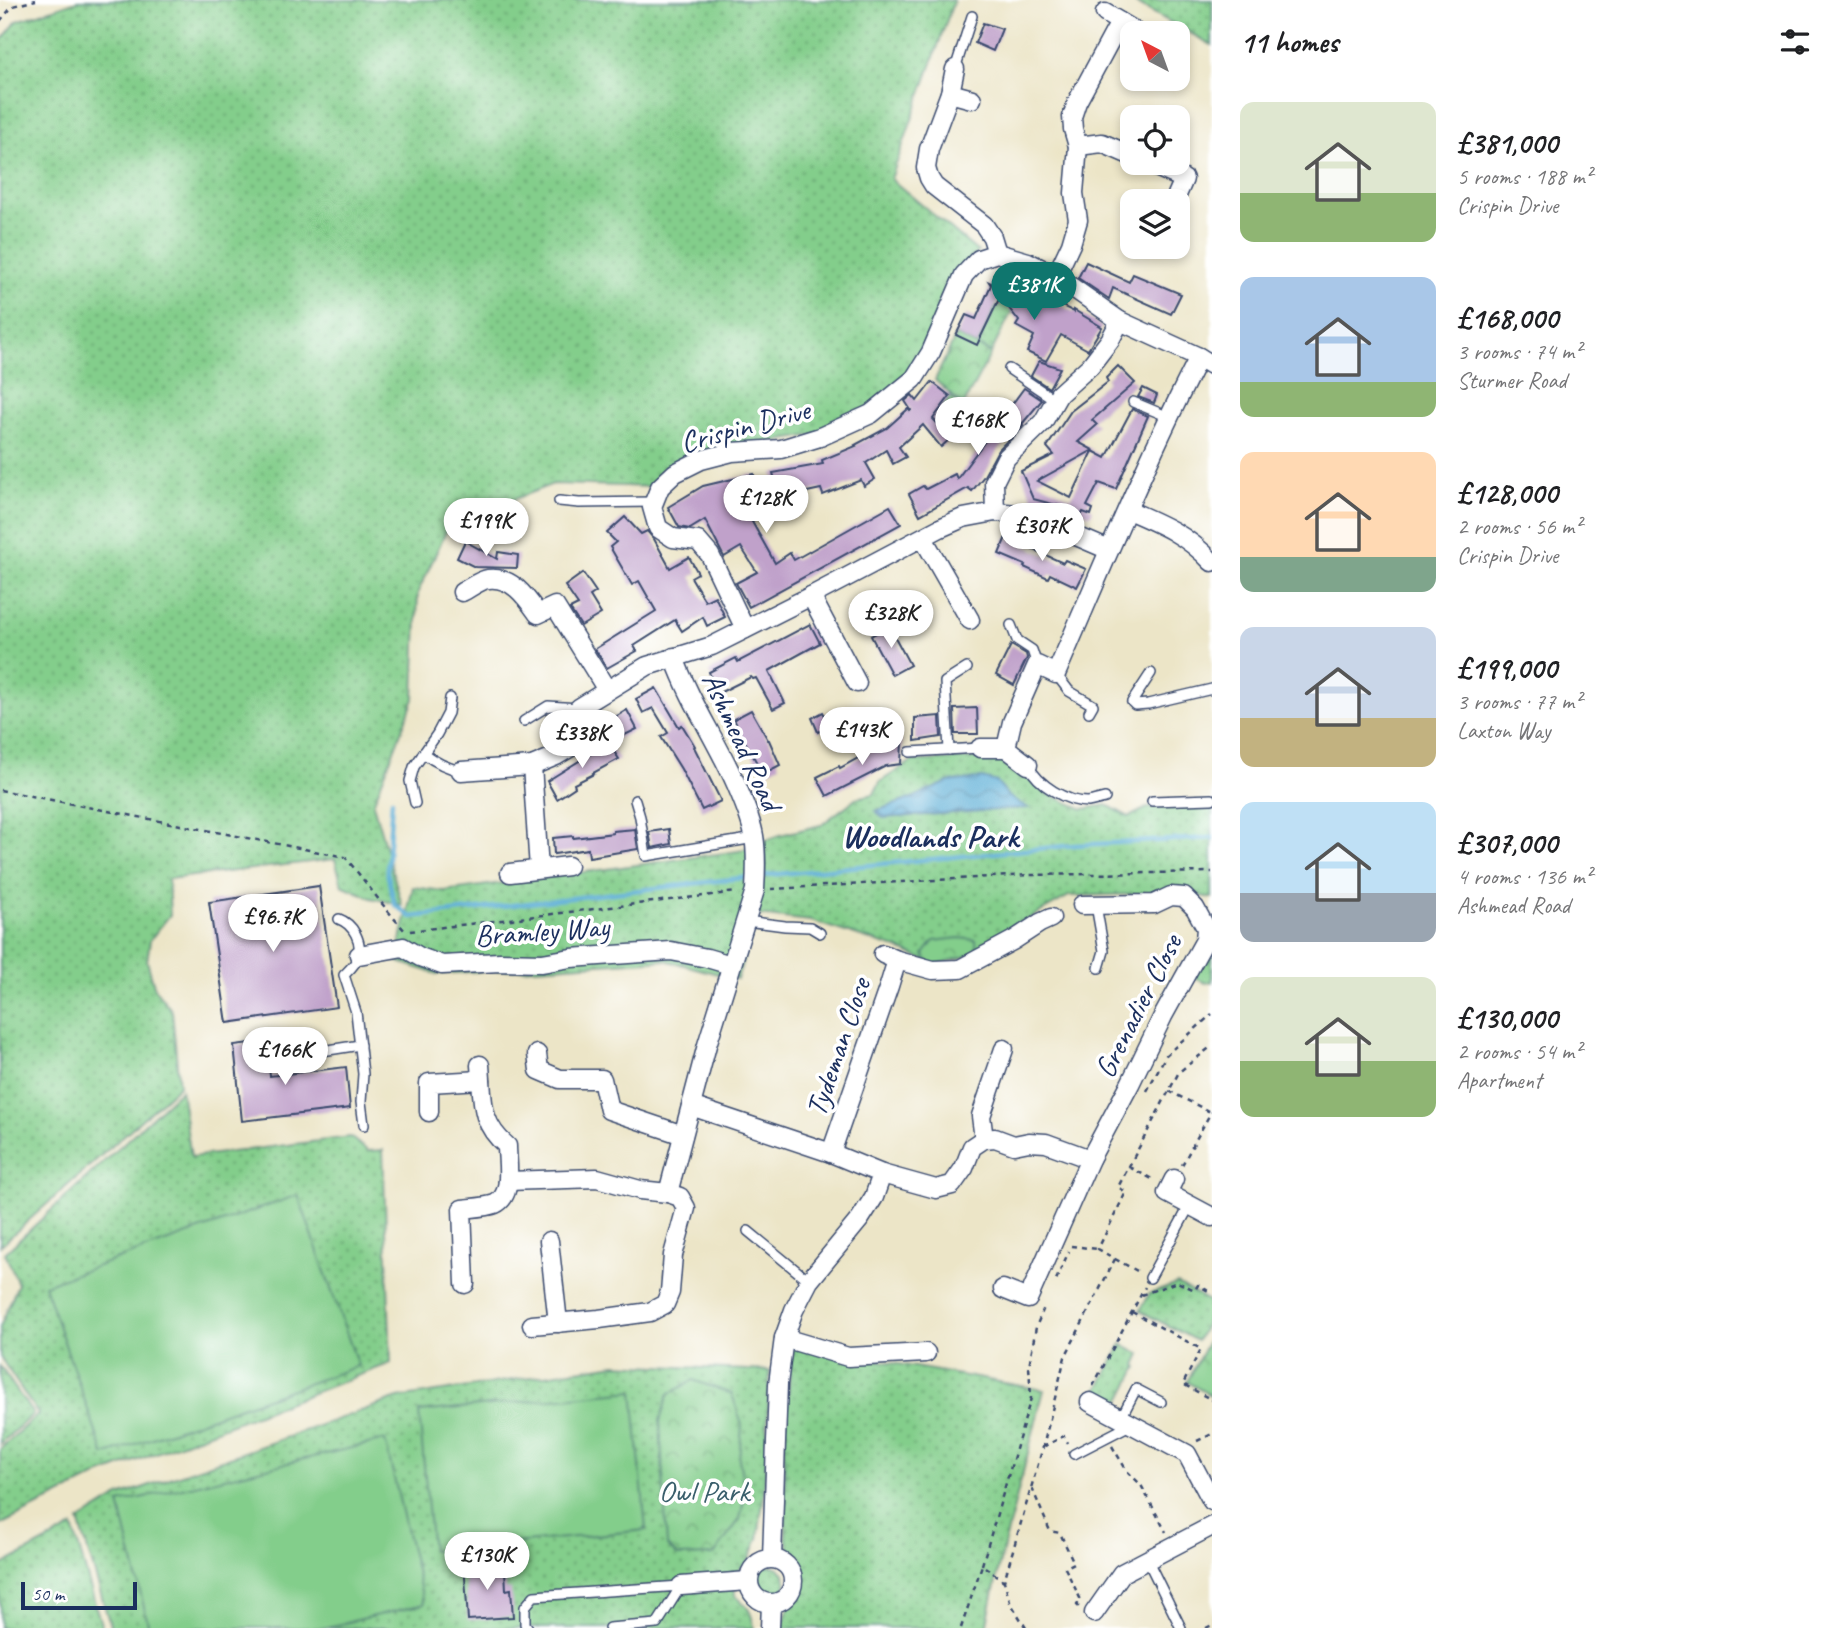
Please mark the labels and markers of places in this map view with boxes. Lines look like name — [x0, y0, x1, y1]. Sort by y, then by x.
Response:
pin: £381K — [985, 262, 1083, 322]
pin: £168K — [929, 398, 1027, 457]
pin: £128K — [717, 476, 815, 535]
pin: £199K — [437, 498, 535, 558]
pin: £307K — [993, 504, 1091, 563]
pin: £328K — [842, 590, 940, 650]
pin: £143K — [813, 708, 911, 767]
pin: £338K — [533, 710, 631, 770]
pin: £96.7K — [216, 894, 330, 954]
pin: £166K — [236, 1028, 334, 1087]
pin: £130K — [438, 1532, 536, 1592]

